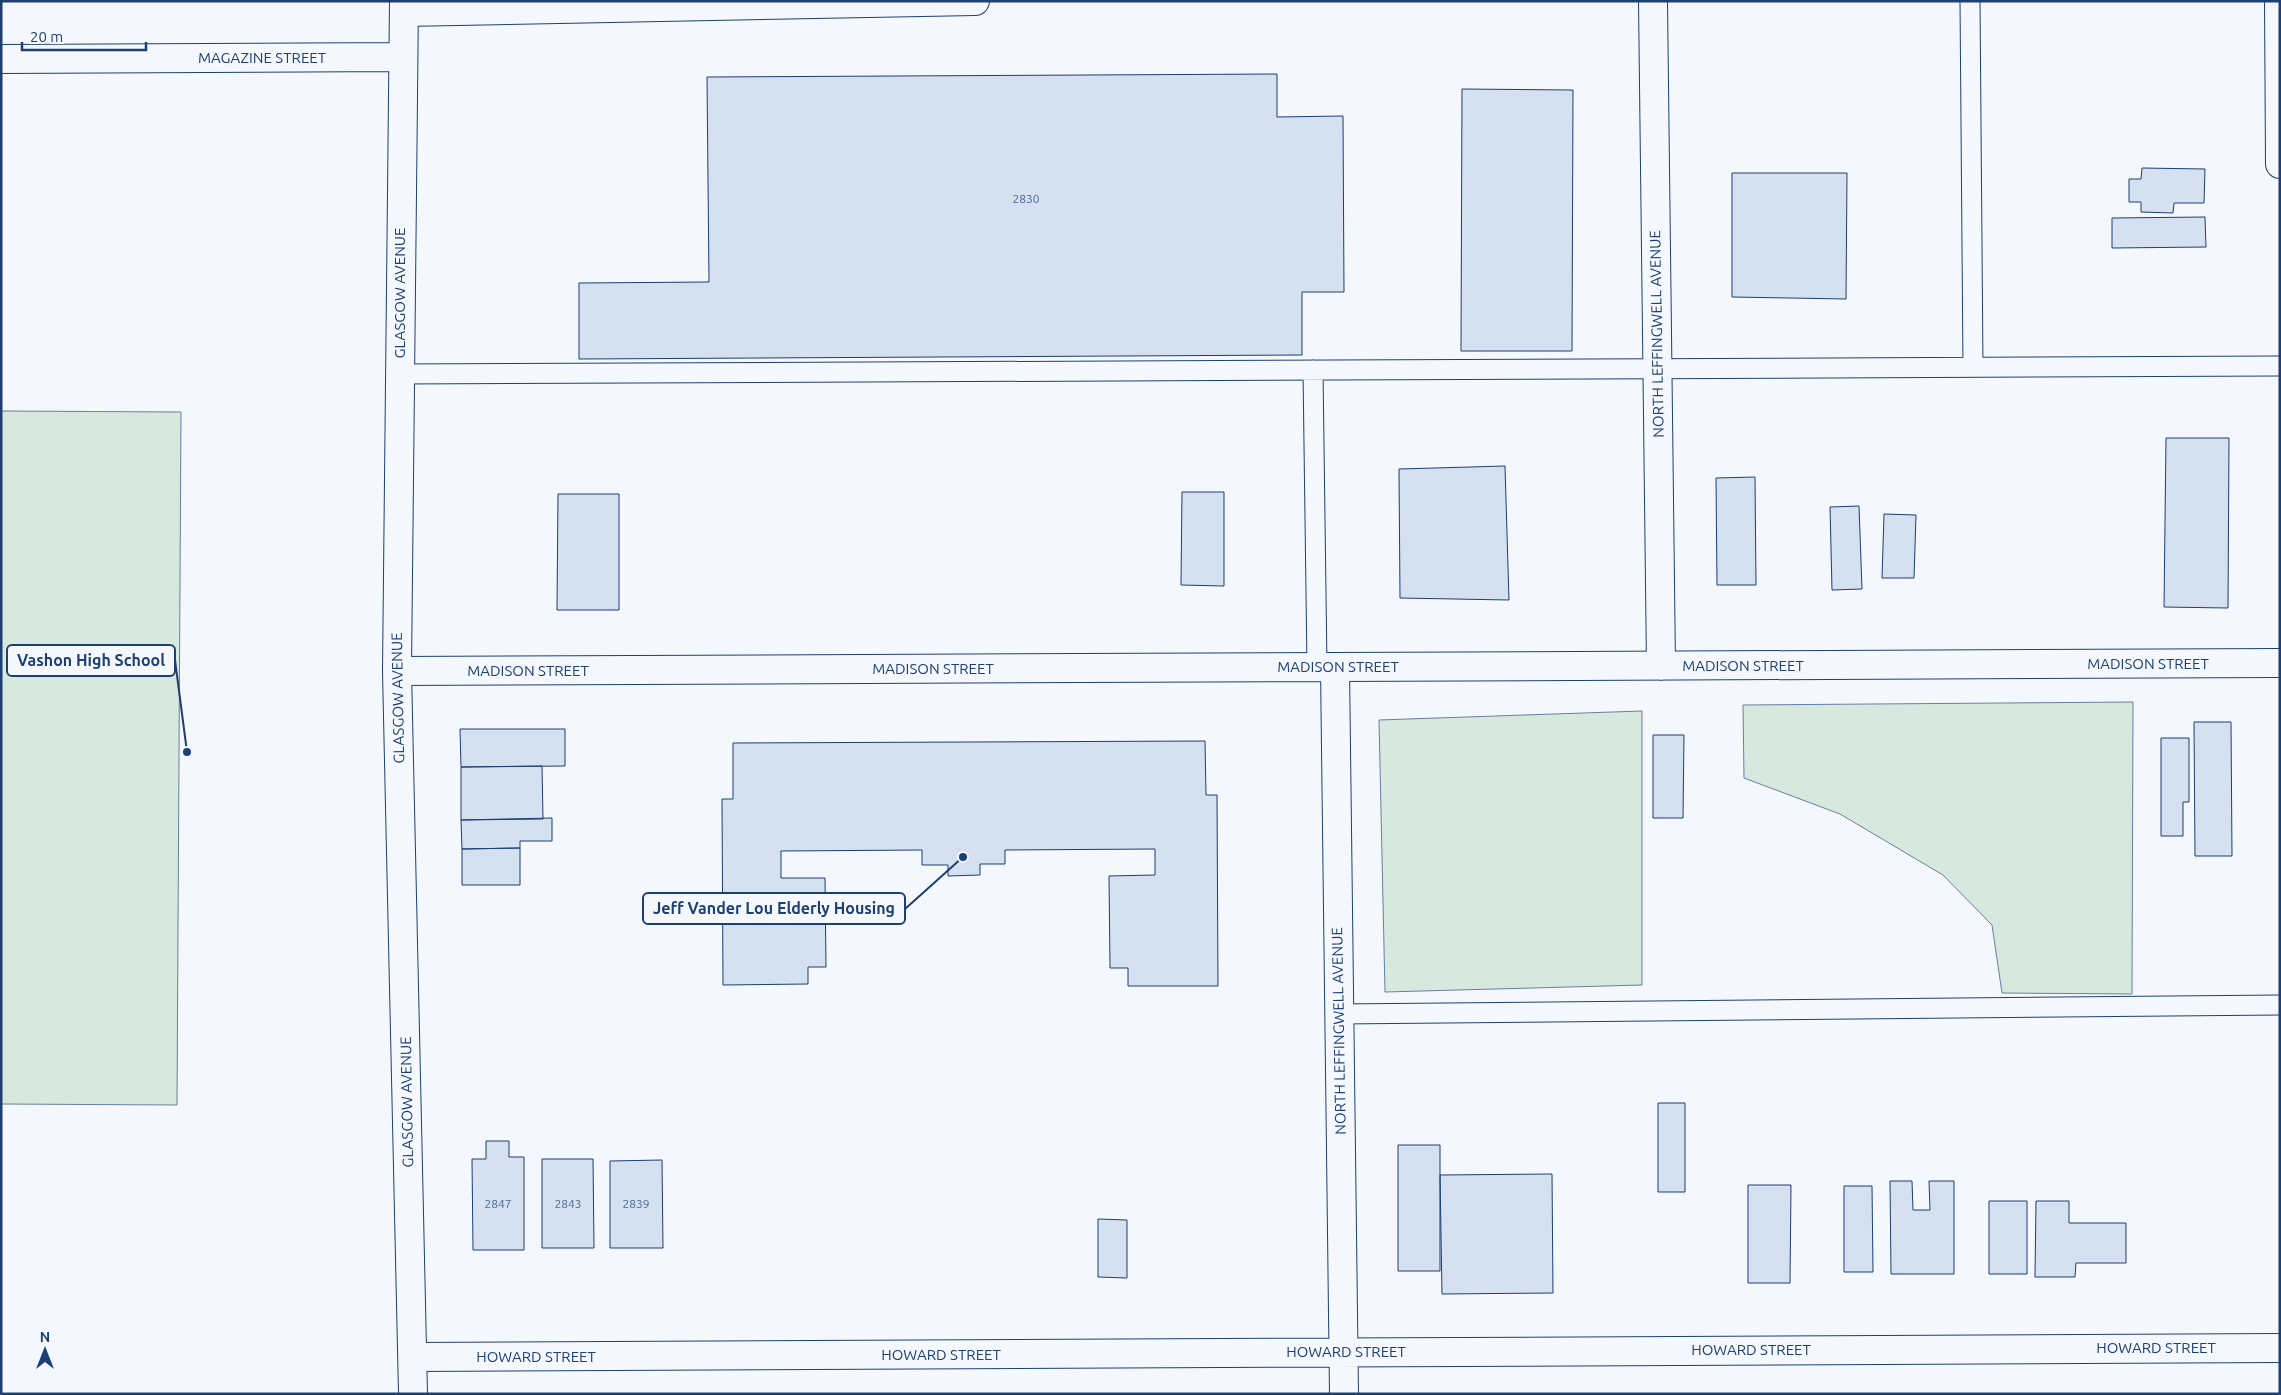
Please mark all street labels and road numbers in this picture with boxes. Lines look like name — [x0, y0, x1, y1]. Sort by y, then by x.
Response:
street label: MAGAZINE STREET — [198, 49, 327, 66]
street label: GLASGOW AVENUE — [391, 228, 408, 359]
street label: NORTH LEFFINGWELL AVENUE — [1646, 230, 1667, 438]
street label: GLASGOW AVENUE — [388, 632, 407, 764]
street label: MADISON STREET — [2087, 655, 2209, 672]
street label: MADISON STREET — [1682, 657, 1804, 674]
street label: MADISON STREET — [1277, 658, 1399, 675]
street label: MADISON STREET — [872, 660, 994, 677]
street label: MADISON STREET — [467, 662, 589, 679]
street label: NORTH LEFFINGWELL AVENUE — [1328, 927, 1349, 1135]
street label: GLASGOW AVENUE — [397, 1036, 416, 1168]
street label: HOWARD STREET — [2096, 1339, 2216, 1356]
street label: HOWARD STREET — [1691, 1341, 1811, 1358]
street label: HOWARD STREET — [1286, 1343, 1406, 1360]
street label: HOWARD STREET — [881, 1346, 1001, 1363]
street label: HOWARD STREET — [476, 1348, 596, 1365]

